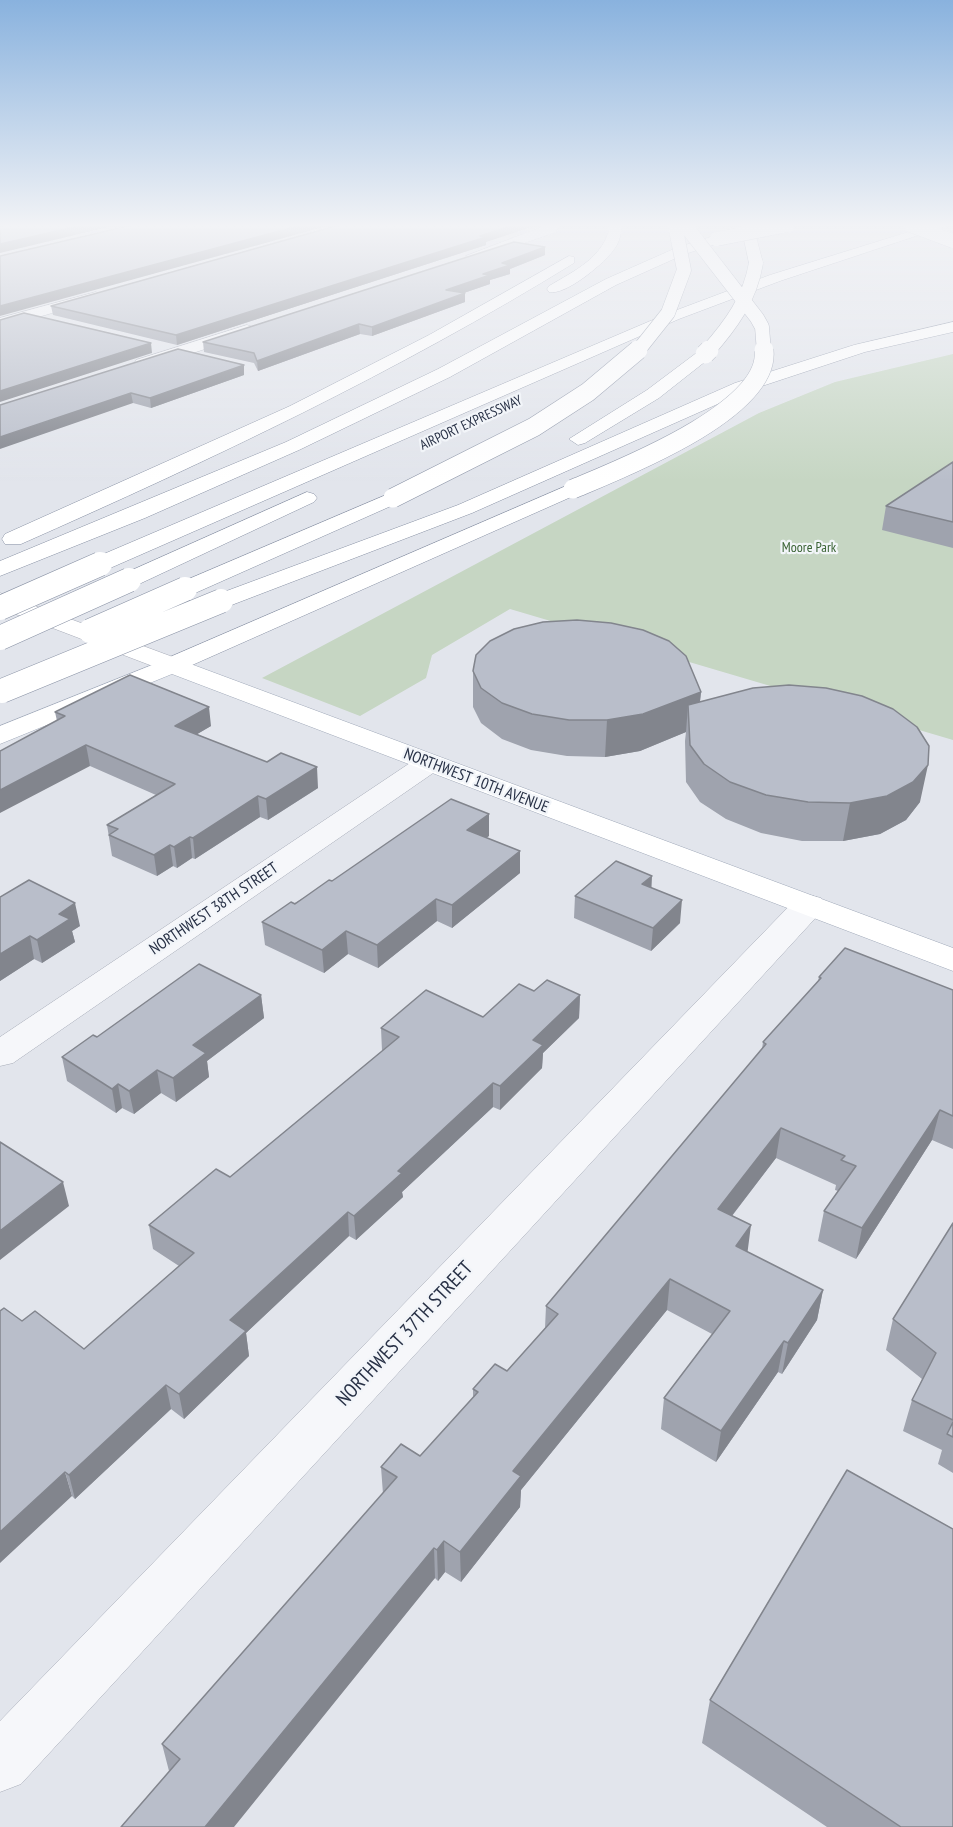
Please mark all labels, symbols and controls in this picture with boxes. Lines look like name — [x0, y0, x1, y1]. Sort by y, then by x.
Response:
street label: AIRPORT EXPRESSWAY — [417, 392, 525, 454]
park label: Moore Park — [782, 540, 836, 556]
street label: NORTHWEST 10TH AVENUE — [401, 745, 551, 817]
street label: NORTHWEST 38TH STREET — [146, 859, 282, 959]
street label: NORTHWEST 37TH STREET — [332, 1257, 478, 1411]

